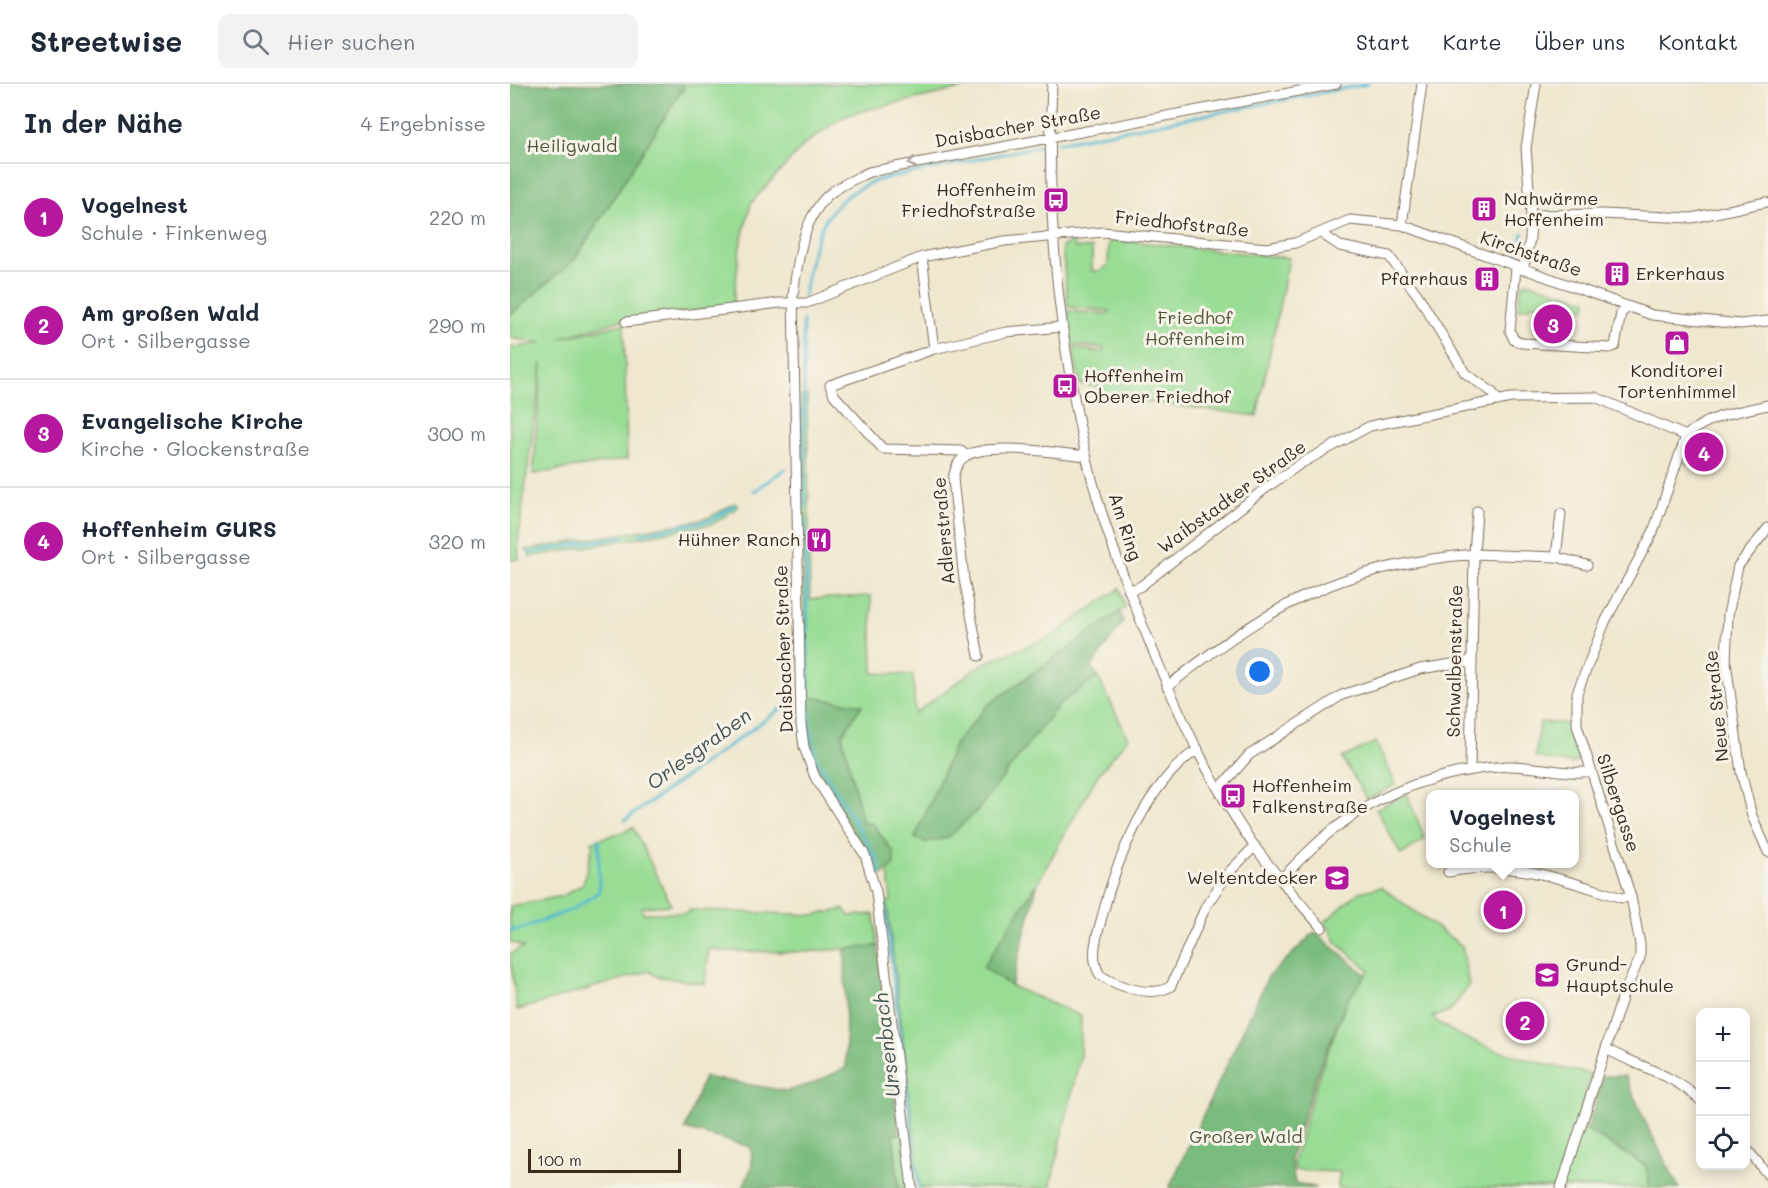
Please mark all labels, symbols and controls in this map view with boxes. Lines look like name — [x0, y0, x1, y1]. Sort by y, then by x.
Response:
search box — [218, 14, 638, 68]
text: Streetwise — [30, 23, 182, 59]
icon: search — [239, 25, 272, 58]
text: Hier suchen — [287, 27, 415, 56]
text: Start — [1356, 28, 1410, 55]
text: Karte — [1443, 28, 1501, 55]
text: Über uns — [1534, 28, 1625, 55]
text: Kontakt — [1658, 28, 1738, 55]
street label: Daisbacher Straße — [933, 100, 1103, 152]
text: In der Nähe — [24, 106, 183, 140]
text: 4 Ergebnisse — [361, 110, 486, 136]
park label: Heiligwald — [526, 133, 618, 157]
one-way arrow — [907, 156, 917, 169]
place label: Hoffenheim Friedhofstraße — [902, 177, 1036, 222]
bus stop icon: Hoffenheim Friedhofstraße — [1041, 185, 1071, 215]
place label: Nahwärme Hoffenheim — [1504, 186, 1604, 231]
text: Vogelnest — [81, 190, 188, 219]
building icon: Nahwärme Hoffenheim — [1469, 194, 1499, 224]
text: 1 — [39, 204, 48, 230]
text: 220 m — [429, 204, 486, 230]
street label: Friedhofstraße — [1114, 204, 1250, 242]
text: Schule · Finkenweg — [81, 219, 267, 245]
street label: Kirchstraße — [1477, 225, 1585, 282]
building icon: Erkerhaus — [1602, 259, 1632, 289]
place label: Erkerhaus — [1636, 261, 1725, 285]
building icon: Pfarrhaus — [1472, 264, 1502, 294]
place label: Pfarrhaus — [1381, 266, 1468, 290]
text: Am großen Wald — [81, 298, 259, 327]
pin: 3 — [1534, 302, 1572, 346]
park label: Friedhof Hoffenheim — [1145, 305, 1245, 350]
text: 2 — [38, 312, 49, 338]
text: 290 m — [428, 312, 486, 338]
text: Ort · Silbergasse — [81, 327, 251, 353]
shop icon: Konditorei Tortenhimmel — [1662, 328, 1692, 358]
place label: Konditorei Tortenhimmel — [1618, 358, 1736, 403]
place label: Hoffenheim Oberer Friedhof — [1084, 363, 1232, 408]
bus stop icon: Hoffenheim Oberer Friedhof — [1050, 371, 1080, 401]
text: Evangelische Kirche — [81, 406, 303, 435]
text: 3 — [38, 420, 50, 446]
text: 300 m — [427, 420, 486, 446]
pin: 4 — [1684, 430, 1724, 475]
street label: Waibstadter Straße — [1152, 434, 1310, 558]
text: Kirche · Glockenstraße — [81, 435, 310, 461]
street label: Adlerstraße — [926, 476, 960, 586]
street label: Am Ring — [1104, 490, 1148, 564]
text: Hoffenheim GURS — [81, 514, 277, 543]
restaurant icon: Hühner Ranch — [804, 525, 834, 555]
place label: Hühner Ranch — [678, 527, 800, 551]
text: 4 — [37, 528, 50, 554]
text: 320 m — [428, 528, 486, 554]
text: Ort · Silbergasse — [81, 543, 251, 569]
street label: Daisbacher Straße — [768, 565, 798, 733]
street label: Schwalbenstraße — [1441, 584, 1467, 737]
street label: Neue Straße — [1698, 649, 1734, 763]
your location — [1245, 657, 1274, 686]
water label: Orlesgraben — [641, 701, 756, 795]
street label: Silbergasse — [1592, 750, 1646, 855]
place label: Hoffenheim Falkenstraße — [1252, 773, 1368, 818]
bus stop icon: Hoffenheim Falkenstraße — [1218, 781, 1248, 811]
popup — [1426, 790, 1579, 868]
text: Vogelnest — [1449, 802, 1556, 831]
text: Schule — [1449, 831, 1512, 857]
school or university icon: Weltentdecker — [1322, 863, 1352, 893]
place label: Weltentdecker — [1187, 865, 1318, 889]
pin: 1 — [1484, 888, 1522, 932]
place label: Grund- Hauptschule — [1566, 952, 1674, 997]
school or university icon: Grund- Hauptschule — [1532, 960, 1562, 990]
water label: Ursenbach — [867, 992, 905, 1099]
pin: 2 — [1506, 998, 1544, 1044]
map controls — [1696, 1008, 1750, 1170]
button: + — [1696, 1008, 1750, 1062]
button: − — [1696, 1062, 1750, 1116]
button: locate — [1696, 1116, 1750, 1170]
park label: Großer Wald — [1189, 1124, 1303, 1148]
scale bar — [528, 1146, 681, 1174]
text: 100 m — [537, 1149, 582, 1170]

